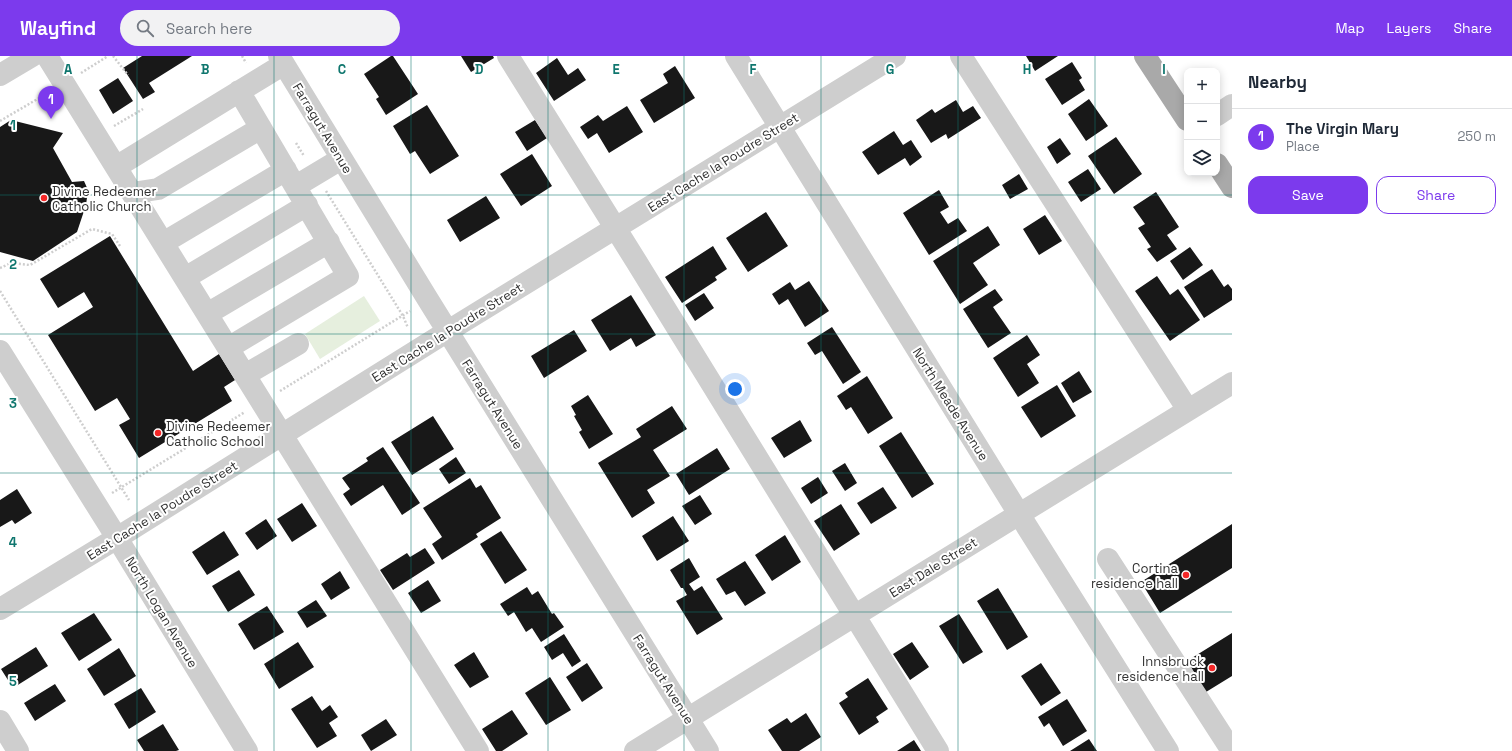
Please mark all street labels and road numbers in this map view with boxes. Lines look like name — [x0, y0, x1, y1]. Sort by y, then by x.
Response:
street label: Farragut Avenue — [289, 80, 356, 177]
street label: East Cache la Poudre Street — [645, 109, 802, 216]
street label: East Cache la Poudre Street — [369, 279, 526, 386]
street label: North Meade Avenue — [909, 345, 992, 464]
street label: Farragut Avenue — [458, 356, 527, 452]
street label: East Cache la Poudre Street — [84, 457, 241, 564]
street label: East Dale Street — [886, 533, 981, 601]
street label: North Logan Avenue — [122, 554, 202, 671]
street label: Farragut Avenue — [629, 631, 698, 727]

